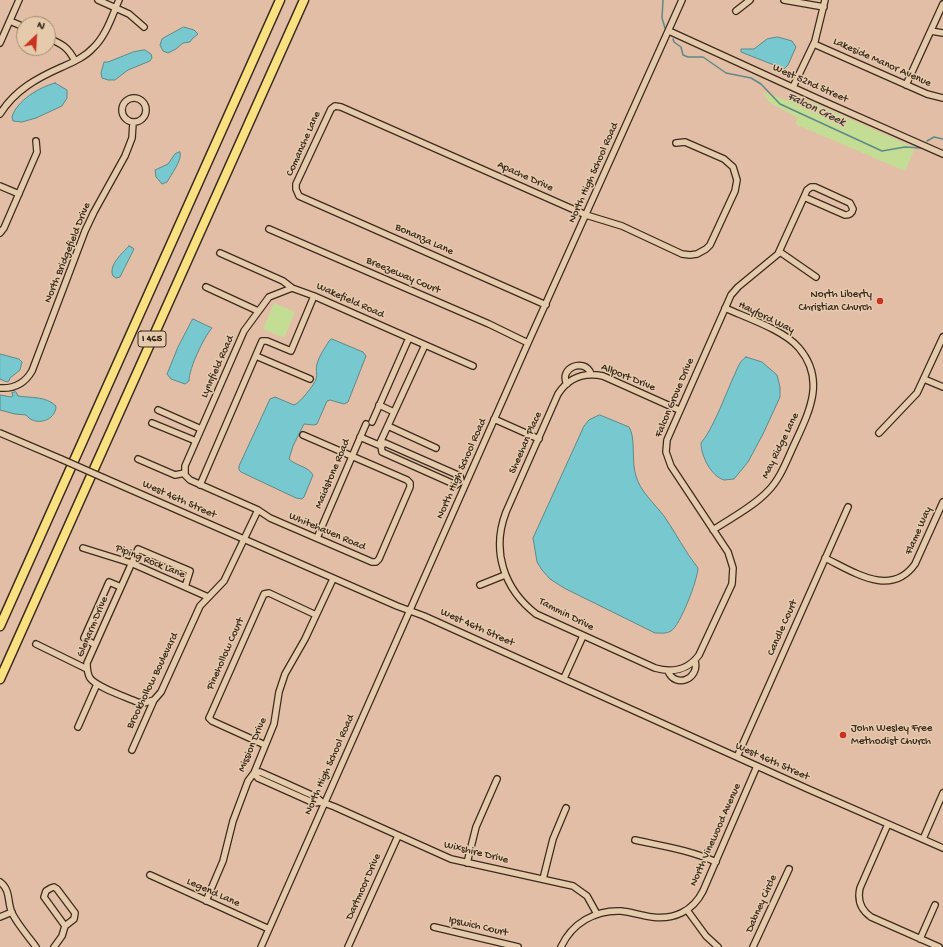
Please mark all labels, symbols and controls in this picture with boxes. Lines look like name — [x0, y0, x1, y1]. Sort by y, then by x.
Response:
north arrow — [16, 16, 56, 56]
text: N — [35, 19, 46, 33]
street label: Lakeside Manor Avenue — [831, 35, 933, 91]
street label: West 52nd Street — [770, 62, 850, 106]
water label: Falcon Creek — [785, 90, 847, 130]
street label: Comanche Lane — [284, 109, 324, 179]
street label: North High School Road — [566, 121, 622, 225]
street label: Apache Drive — [495, 159, 555, 195]
street label: North Bridgefield Drive — [42, 201, 94, 305]
street label: Bonanza Lane — [393, 221, 455, 259]
street label: Breezeway Court — [364, 254, 442, 298]
street label: Wakefield Road — [314, 280, 386, 322]
place label: North Liberty Christian Church — [798, 288, 872, 314]
marker: North Liberty Christian Church — [875, 296, 885, 306]
street label: Hayford Way — [736, 299, 796, 337]
road number: I 465 — [138, 331, 166, 347]
street label: Lynnfield Road — [198, 334, 238, 400]
street label: Falcon Grove Drive — [652, 356, 698, 440]
street label: Allport Drive — [599, 361, 657, 395]
street label: Sheehan Place — [507, 410, 545, 476]
street label: May Ridge Lane — [759, 411, 803, 481]
street label: North High School Road — [434, 417, 490, 521]
street label: Maidstone Road — [312, 437, 354, 511]
street label: West 46th Street — [140, 478, 218, 522]
street label: Flame Way — [903, 505, 935, 557]
street label: Whitehaven Road — [287, 510, 367, 554]
street label: Piping Rock Lane — [113, 542, 187, 582]
street label: Glenarm Drive — [74, 595, 112, 659]
street label: Tammin Drive — [536, 595, 596, 635]
street label: Candle Court — [765, 598, 801, 658]
street label: West 46th Street — [438, 606, 516, 650]
street label: Pinehollow Court — [204, 616, 248, 692]
street label: Brookhollow Boulevard — [124, 631, 182, 731]
street label: North High School Road — [302, 713, 358, 817]
street label: Mission Drive — [236, 716, 270, 774]
place label: John Wesley Free Methodist Church — [851, 722, 932, 748]
marker: John Wesley Free Methodist Church — [838, 730, 848, 740]
street label: West 46th Street — [733, 740, 811, 784]
street label: North Vinewood Avenue — [687, 781, 745, 889]
street label: Wixshire Drive — [442, 839, 510, 867]
street label: Dartmoor Drive — [343, 852, 385, 922]
street label: Dabney Circle — [743, 873, 781, 935]
street label: Legend Lane — [184, 875, 242, 911]
street label: Ipswich Court — [447, 914, 509, 940]

